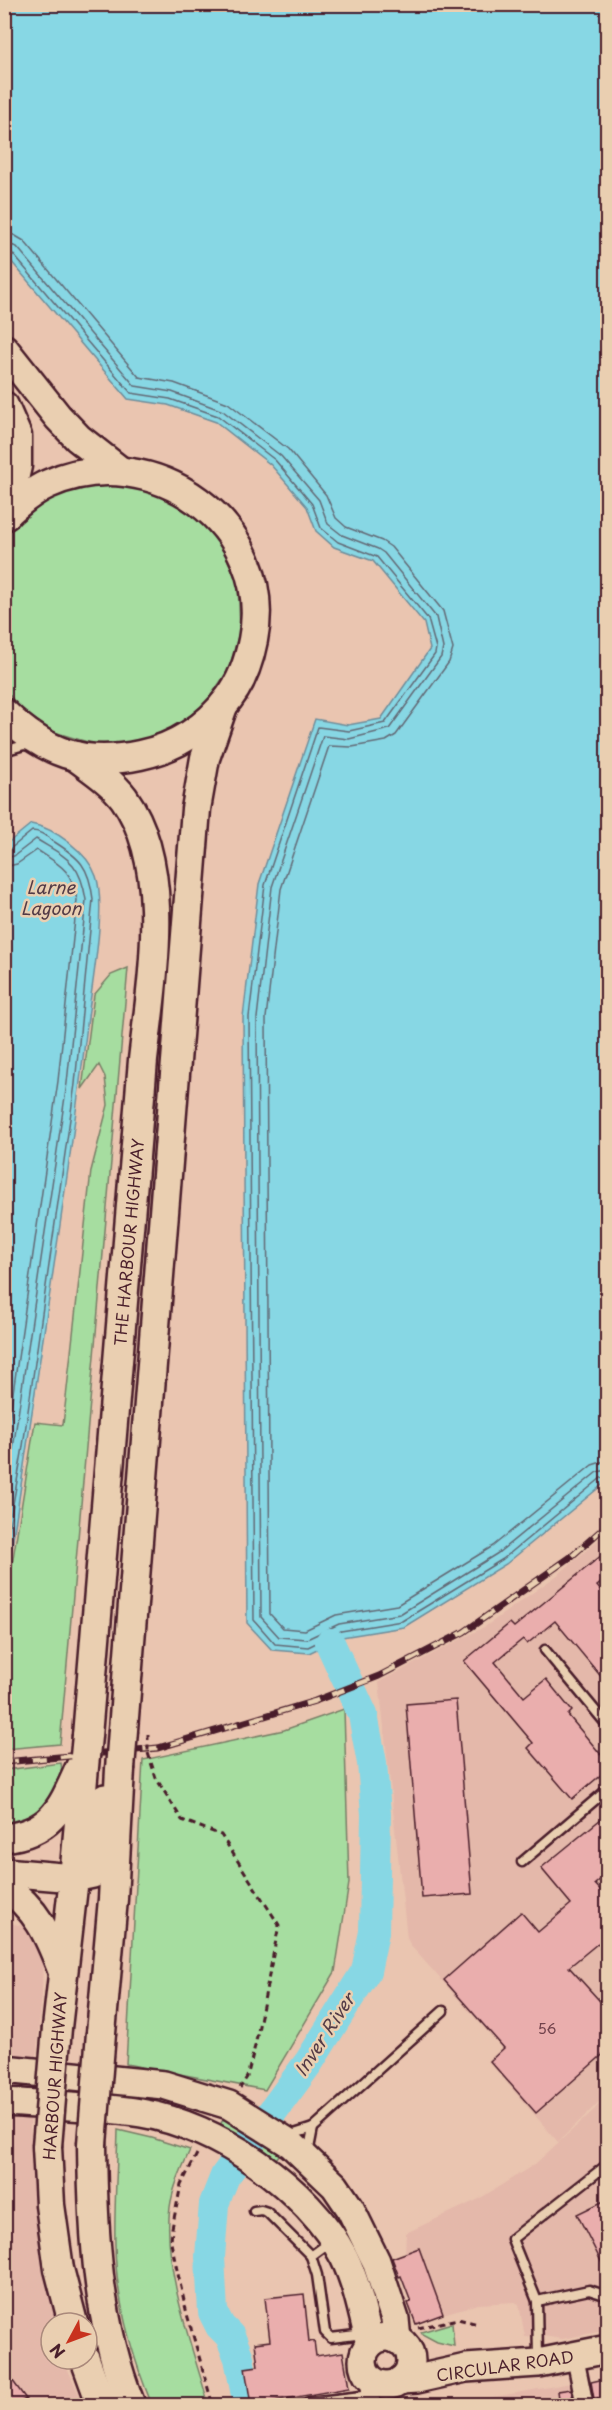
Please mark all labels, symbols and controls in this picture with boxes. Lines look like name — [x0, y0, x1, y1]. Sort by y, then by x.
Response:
water label: Larne Lagoon — [21, 873, 83, 921]
street label: THE HARBOUR HIGHWAY — [107, 1137, 149, 1347]
water label: Inver River — [287, 1985, 362, 2081]
street label: HARBOUR HIGHWAY — [36, 1991, 72, 2161]
house number: 56 — [538, 2018, 557, 2039]
north arrow — [39, 2311, 99, 2371]
text: N — [44, 2339, 70, 2364]
street label: CIRCULAR ROAD — [435, 2343, 575, 2387]

